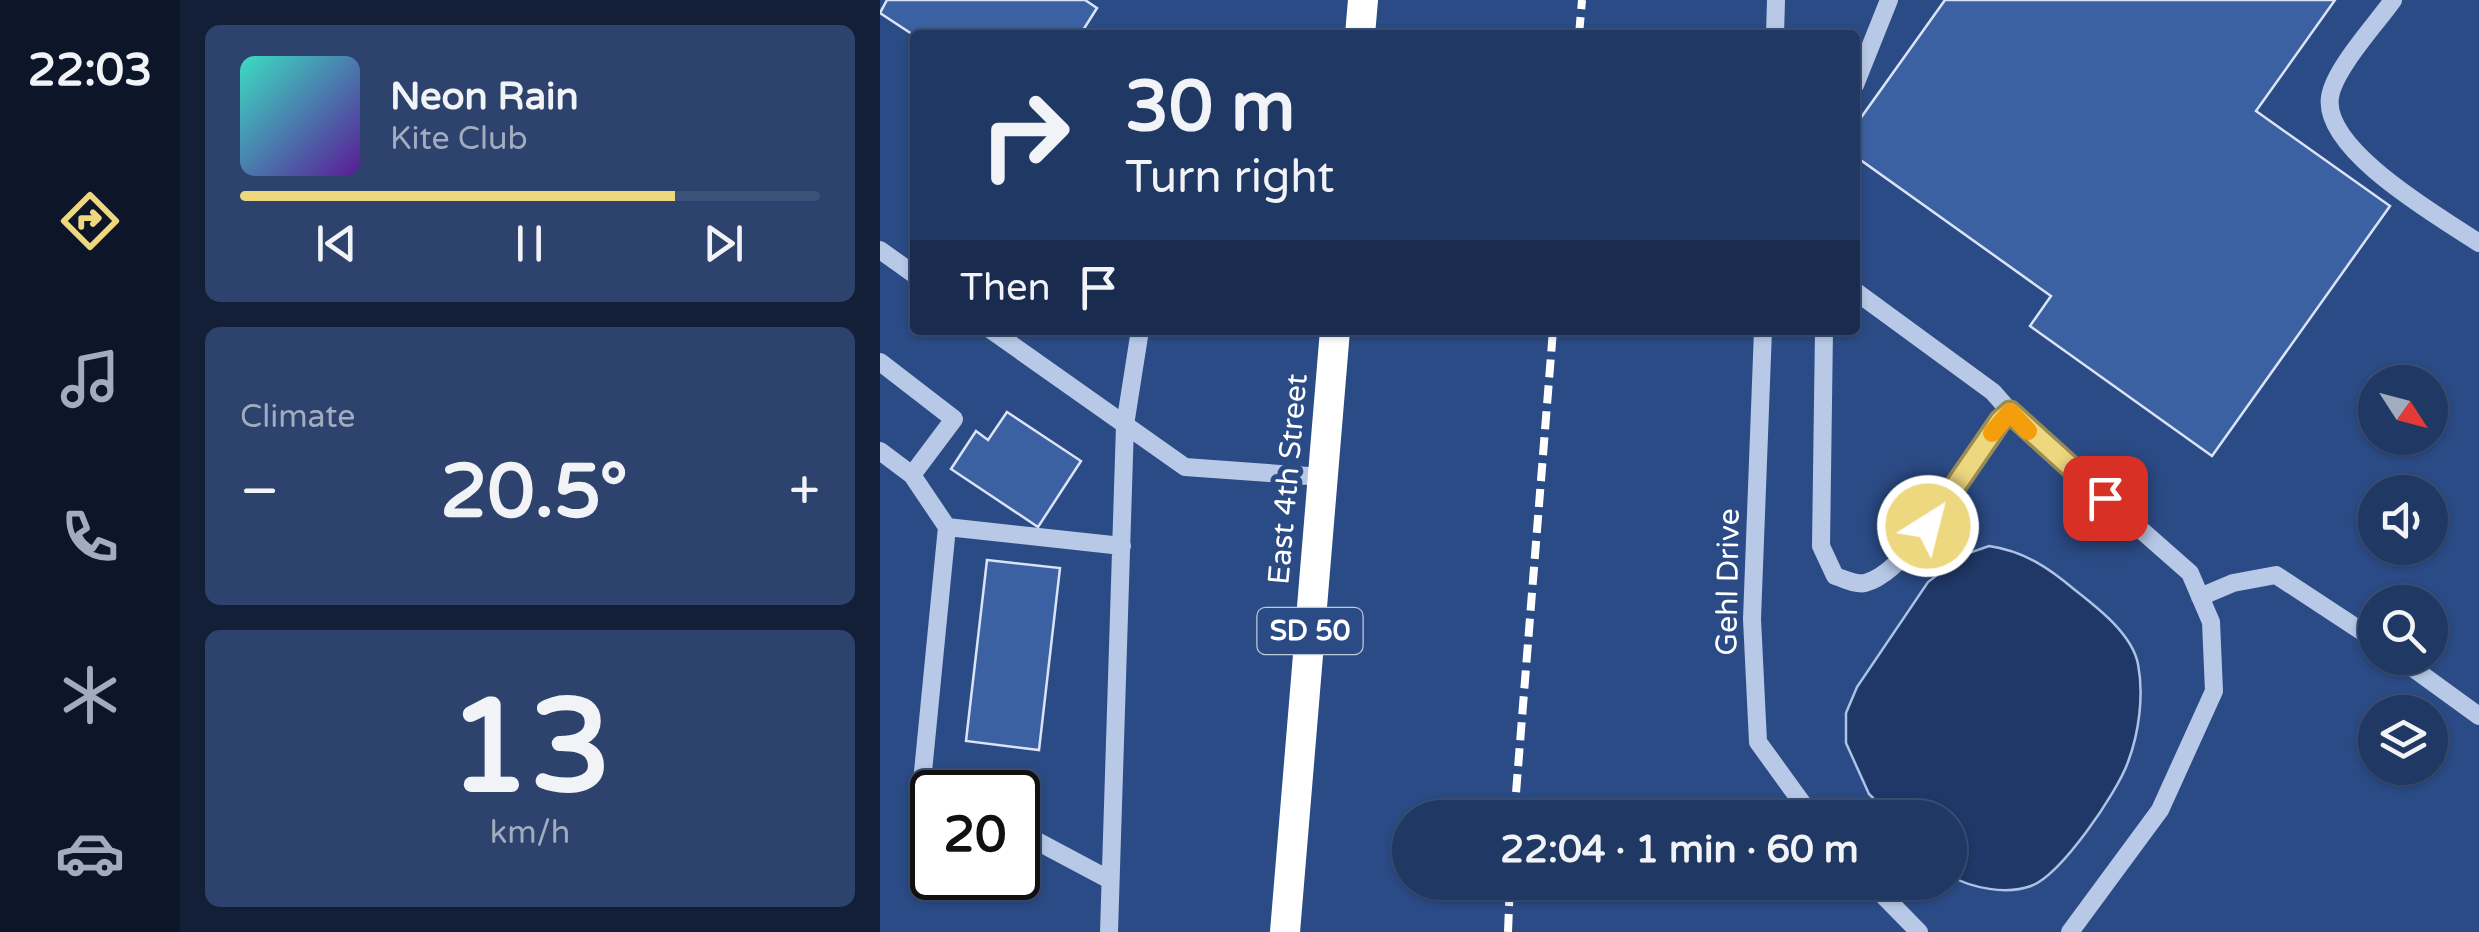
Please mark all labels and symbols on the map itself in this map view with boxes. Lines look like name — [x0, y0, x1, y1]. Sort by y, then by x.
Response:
north arrow — [2358, 365, 2448, 455]
street label: East 4th Street — [1260, 372, 1316, 586]
pin — [2063, 456, 2148, 541]
position arrow — [1876, 474, 1980, 578]
street label: Gehl Drive — [1708, 508, 1748, 656]
road number: SD 50 — [1258, 608, 1362, 654]
speed limit sign: 20 — [910, 770, 1040, 900]

